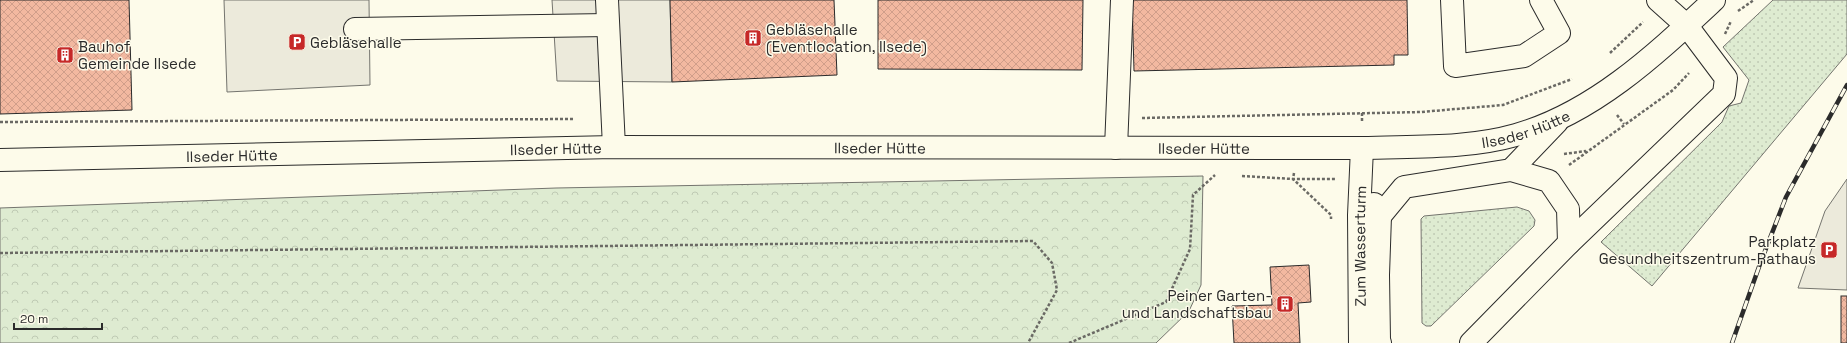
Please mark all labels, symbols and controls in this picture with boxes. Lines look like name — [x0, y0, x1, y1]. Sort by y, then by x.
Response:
place label: Gebläsehalle (Eventlocation, Ilsede) — [766, 20, 927, 57]
building icon: Gebläsehalle (Eventlocation, Ilsede) — [743, 28, 763, 48]
parking icon: Gebläsehalle — [287, 32, 307, 52]
place label: Gebläsehalle — [310, 33, 402, 52]
place label: Bauhof Gemeinde Ilsede — [78, 37, 197, 73]
building icon: Bauhof Gemeinde Ilsede — [55, 45, 75, 65]
street label: Ilseder Hütte — [1480, 105, 1573, 152]
street label: Ilseder Hütte — [510, 138, 602, 159]
street label: Ilseder Hütte — [834, 138, 926, 157]
street label: Ilseder Hütte — [1158, 138, 1250, 157]
street label: Ilseder Hütte — [186, 145, 278, 166]
street label: Zum Wasserturm — [1349, 185, 1370, 307]
place label: Parkplatz Gesundheitszentrum-Rathaus — [1599, 232, 1816, 268]
parking icon: Parkplatz Gesundheitszentrum-Rathaus — [1819, 240, 1839, 260]
place label: Peiner Garten- und Landschaftsbau — [1122, 286, 1272, 322]
building icon: Peiner Garten- und Landschaftsbau — [1275, 294, 1295, 314]
scale bar — [14, 305, 102, 331]
text: 20 m — [20, 311, 48, 327]

